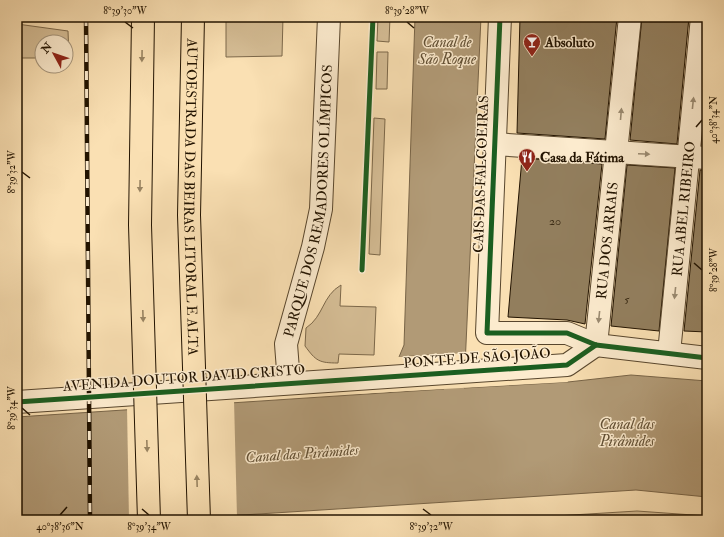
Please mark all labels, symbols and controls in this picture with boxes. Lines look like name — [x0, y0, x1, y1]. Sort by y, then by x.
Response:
text: 8°39'30"W — [103, 5, 147, 17]
text: 8°39'28"W — [385, 5, 430, 17]
bar icon: Absoluto — [522, 32, 542, 57]
water label: Canal de São Roque — [417, 33, 477, 69]
north arrow — [34, 34, 74, 74]
place label: Absoluto — [544, 34, 594, 51]
street label: AUTOESTRADA DAS BEIRAS LITORAL E ALTA — [180, 37, 202, 356]
text: N — [38, 39, 56, 57]
one-way arrow — [139, 50, 145, 63]
street label: PARQUE DOS REMADORES OLÍMPICOS — [280, 64, 336, 339]
street label: CAIS DAS FALCOEIRAS — [470, 95, 492, 253]
text: 40°38'34"N — [708, 96, 720, 144]
one-way arrow — [690, 97, 697, 110]
one-way arrow — [618, 108, 624, 120]
street label: RUA ABEL RIBEIRO — [668, 140, 698, 277]
restaurant icon: Casa da Fátima — [517, 147, 537, 172]
place label: Casa da Fátima — [540, 149, 625, 166]
text: 8°39'32"W — [6, 150, 18, 194]
one-way arrow — [638, 151, 651, 157]
one-way arrow — [137, 180, 143, 193]
street label: RUA DOS ARRAIS — [592, 181, 621, 300]
house number: 20 — [549, 214, 561, 229]
text: 8°39'28"W — [708, 247, 720, 292]
one-way arrow — [671, 287, 678, 299]
house number: 5 — [624, 292, 630, 307]
one-way arrow — [139, 310, 146, 322]
one-way arrow — [596, 311, 602, 323]
street label: PONTE DE SÃO JOÃO — [403, 344, 551, 372]
street label: AVENIDA DOUTOR DAVID CRISTO — [61, 361, 306, 395]
text: 8°39'34"W — [6, 385, 18, 430]
water label: Canal das Pirâmides — [599, 415, 655, 451]
one-way arrow — [144, 440, 150, 453]
water label: Canal das Pirâmides — [245, 441, 360, 467]
one-way arrow — [194, 475, 201, 487]
text: 40°38'36"N — [36, 521, 84, 533]
text: 8°39'34"W — [127, 521, 172, 533]
text: 8°39'32"W — [409, 521, 453, 533]

